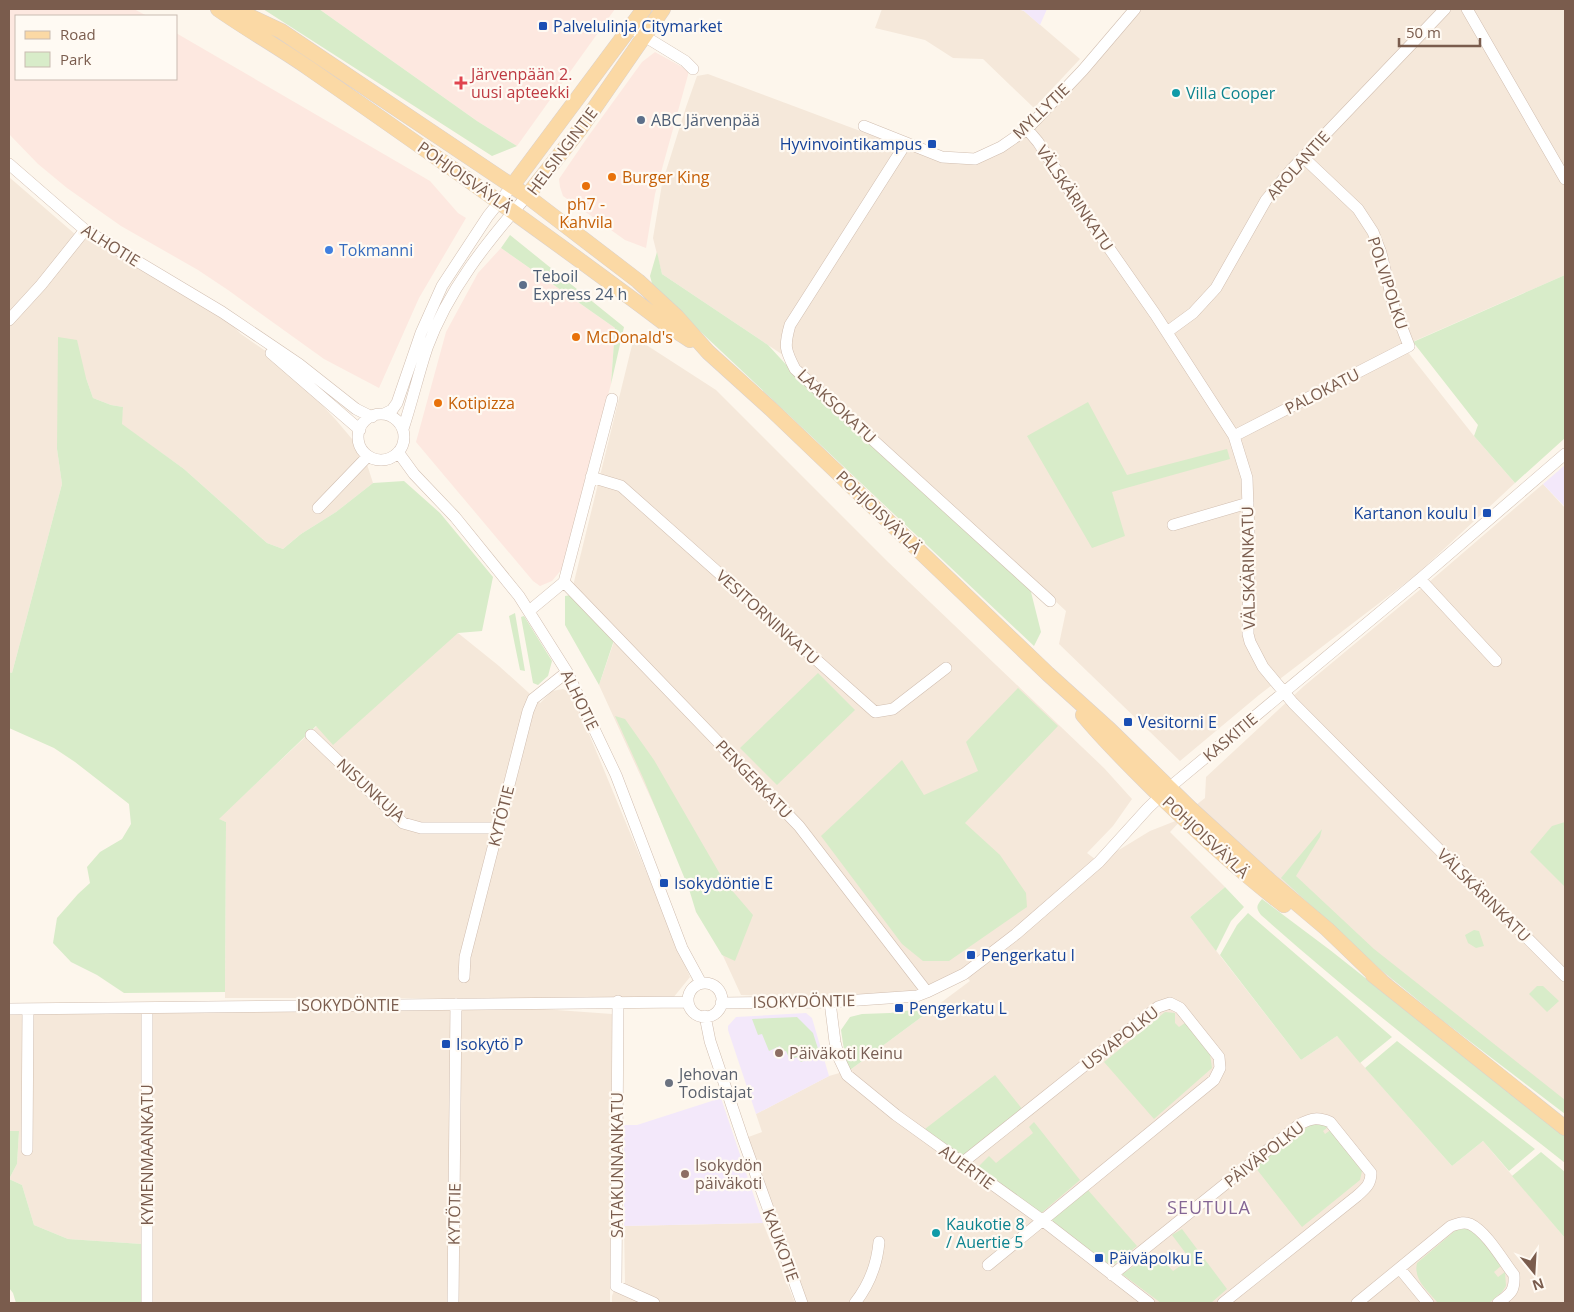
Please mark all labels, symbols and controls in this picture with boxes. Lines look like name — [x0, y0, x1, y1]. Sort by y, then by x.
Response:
legend — [15, 15, 178, 80]
place label: Palvelulinja Citymarket — [553, 15, 723, 37]
scale bar — [1399, 15, 1480, 47]
marker: Palvelulinja Citymarket — [537, 20, 549, 32]
text: 50 m — [1406, 22, 1441, 42]
text: Road — [60, 24, 96, 44]
text: Park — [60, 49, 91, 69]
place label: Järvenpään 2. uusi apteekki — [469, 63, 572, 103]
marker: Järvenpään 2. uusi apteekki — [455, 77, 467, 89]
street label: MYLLYTIE — [1008, 78, 1074, 144]
place label: Villa Cooper — [1186, 82, 1276, 104]
marker: Villa Cooper — [1170, 87, 1182, 99]
street label: HELSINGINTIE — [522, 103, 602, 199]
place label: ABC Järvenpää — [651, 109, 760, 131]
marker: ABC Järvenpää — [635, 114, 647, 126]
street label: AROLANTIE — [1261, 126, 1335, 204]
place label: Hyvinvointikampus — [780, 133, 922, 155]
street label: POHJOISVÄYLÄ — [413, 136, 517, 218]
marker: Hyvinvointikampus — [926, 138, 938, 150]
street label: VÄLSKÄRINKATU — [1031, 141, 1119, 255]
place label: Burger King — [622, 166, 710, 188]
marker: Burger King — [606, 171, 618, 183]
marker: ph7 - Kahvila — [580, 180, 592, 192]
place label: ph7 - Kahvila — [559, 193, 613, 233]
street label: ALHOTIE — [78, 218, 144, 272]
street label: POLVIPOLKU — [1363, 234, 1413, 332]
place label: Tokmanni — [339, 239, 413, 261]
marker: Tokmanni — [323, 244, 335, 256]
place label: Teboil Express 24 h — [533, 265, 627, 305]
marker: Teboil Express 24 h — [517, 279, 529, 291]
place label: McDonald's — [586, 326, 673, 348]
marker: McDonald's — [570, 331, 582, 343]
street label: PALOKATU — [1281, 363, 1363, 419]
street label: LAAKSOKATU — [793, 364, 881, 448]
place label: Kotipizza — [448, 392, 515, 414]
marker: Kotipizza — [432, 397, 444, 409]
street label: POHJOISVÄYLÄ — [831, 466, 927, 559]
place label: Kartanon koulu I — [1353, 502, 1477, 524]
street label: VÄLSKÄRINKATU — [1236, 506, 1260, 630]
marker: Kartanon koulu I — [1481, 507, 1493, 519]
street label: VESITORNINKATU — [712, 565, 824, 669]
street label: ALHOTIE — [556, 666, 604, 734]
street label: KASKITIE — [1198, 708, 1262, 766]
place label: Vesitorni E — [1138, 711, 1217, 733]
marker: Vesitorni E — [1122, 716, 1134, 728]
street label: PENGERKATU — [711, 735, 797, 823]
street label: NISUNKUJA — [332, 753, 411, 827]
street label: KYTÖTIE — [483, 783, 519, 849]
street label: POHJOISVÄYLÄ — [1158, 791, 1255, 883]
street label: VÄLSKÄRINKATU — [1433, 844, 1535, 946]
place label: Isokydöntie E — [674, 872, 773, 894]
marker: Isokydöntie E — [658, 877, 670, 889]
place label: Pengerkatu I — [981, 944, 1075, 966]
marker: Pengerkatu I — [965, 949, 977, 961]
street label: ISOKYDÖNTIE — [752, 989, 856, 1013]
street label: ISOKYDÖNTIE — [297, 994, 399, 1016]
place label: Pengerkatu L — [909, 997, 1007, 1019]
street label: USVAPOLKU — [1077, 1001, 1163, 1075]
marker: Pengerkatu L — [893, 1002, 905, 1014]
place label: Isokytö P — [456, 1033, 523, 1055]
marker: Isokytö P — [440, 1038, 452, 1050]
place label: Päiväkoti Keinu — [789, 1042, 903, 1064]
marker: Päiväkoti Keinu — [773, 1047, 785, 1059]
place label: Jehovan Todistajat — [677, 1063, 752, 1103]
marker: Jehovan Todistajat — [663, 1077, 675, 1089]
street label: KYMENMAANKATU — [136, 1084, 158, 1226]
street label: SATAKUNNANKATU — [606, 1092, 628, 1238]
street label: PÄIVÄPOLKU — [1220, 1116, 1308, 1192]
street label: AUERTIE — [935, 1140, 999, 1194]
place label: Isokydön päiväkoti — [695, 1154, 762, 1194]
marker: Isokydön päiväkoti — [679, 1168, 691, 1180]
street label: KYTÖTIE — [442, 1183, 466, 1245]
district label: SEUTULA — [1167, 1195, 1251, 1219]
street label: KAUKOTIE — [758, 1206, 804, 1284]
place label: Kaukotie 8 / Auertie 5 — [946, 1213, 1025, 1253]
marker: Kaukotie 8 / Auertie 5 — [930, 1227, 942, 1239]
place label: Päiväpolku E — [1109, 1247, 1203, 1269]
north arrow — [1509, 1247, 1559, 1297]
marker: Päiväpolku E — [1093, 1252, 1105, 1264]
text: N — [1530, 1274, 1547, 1296]

